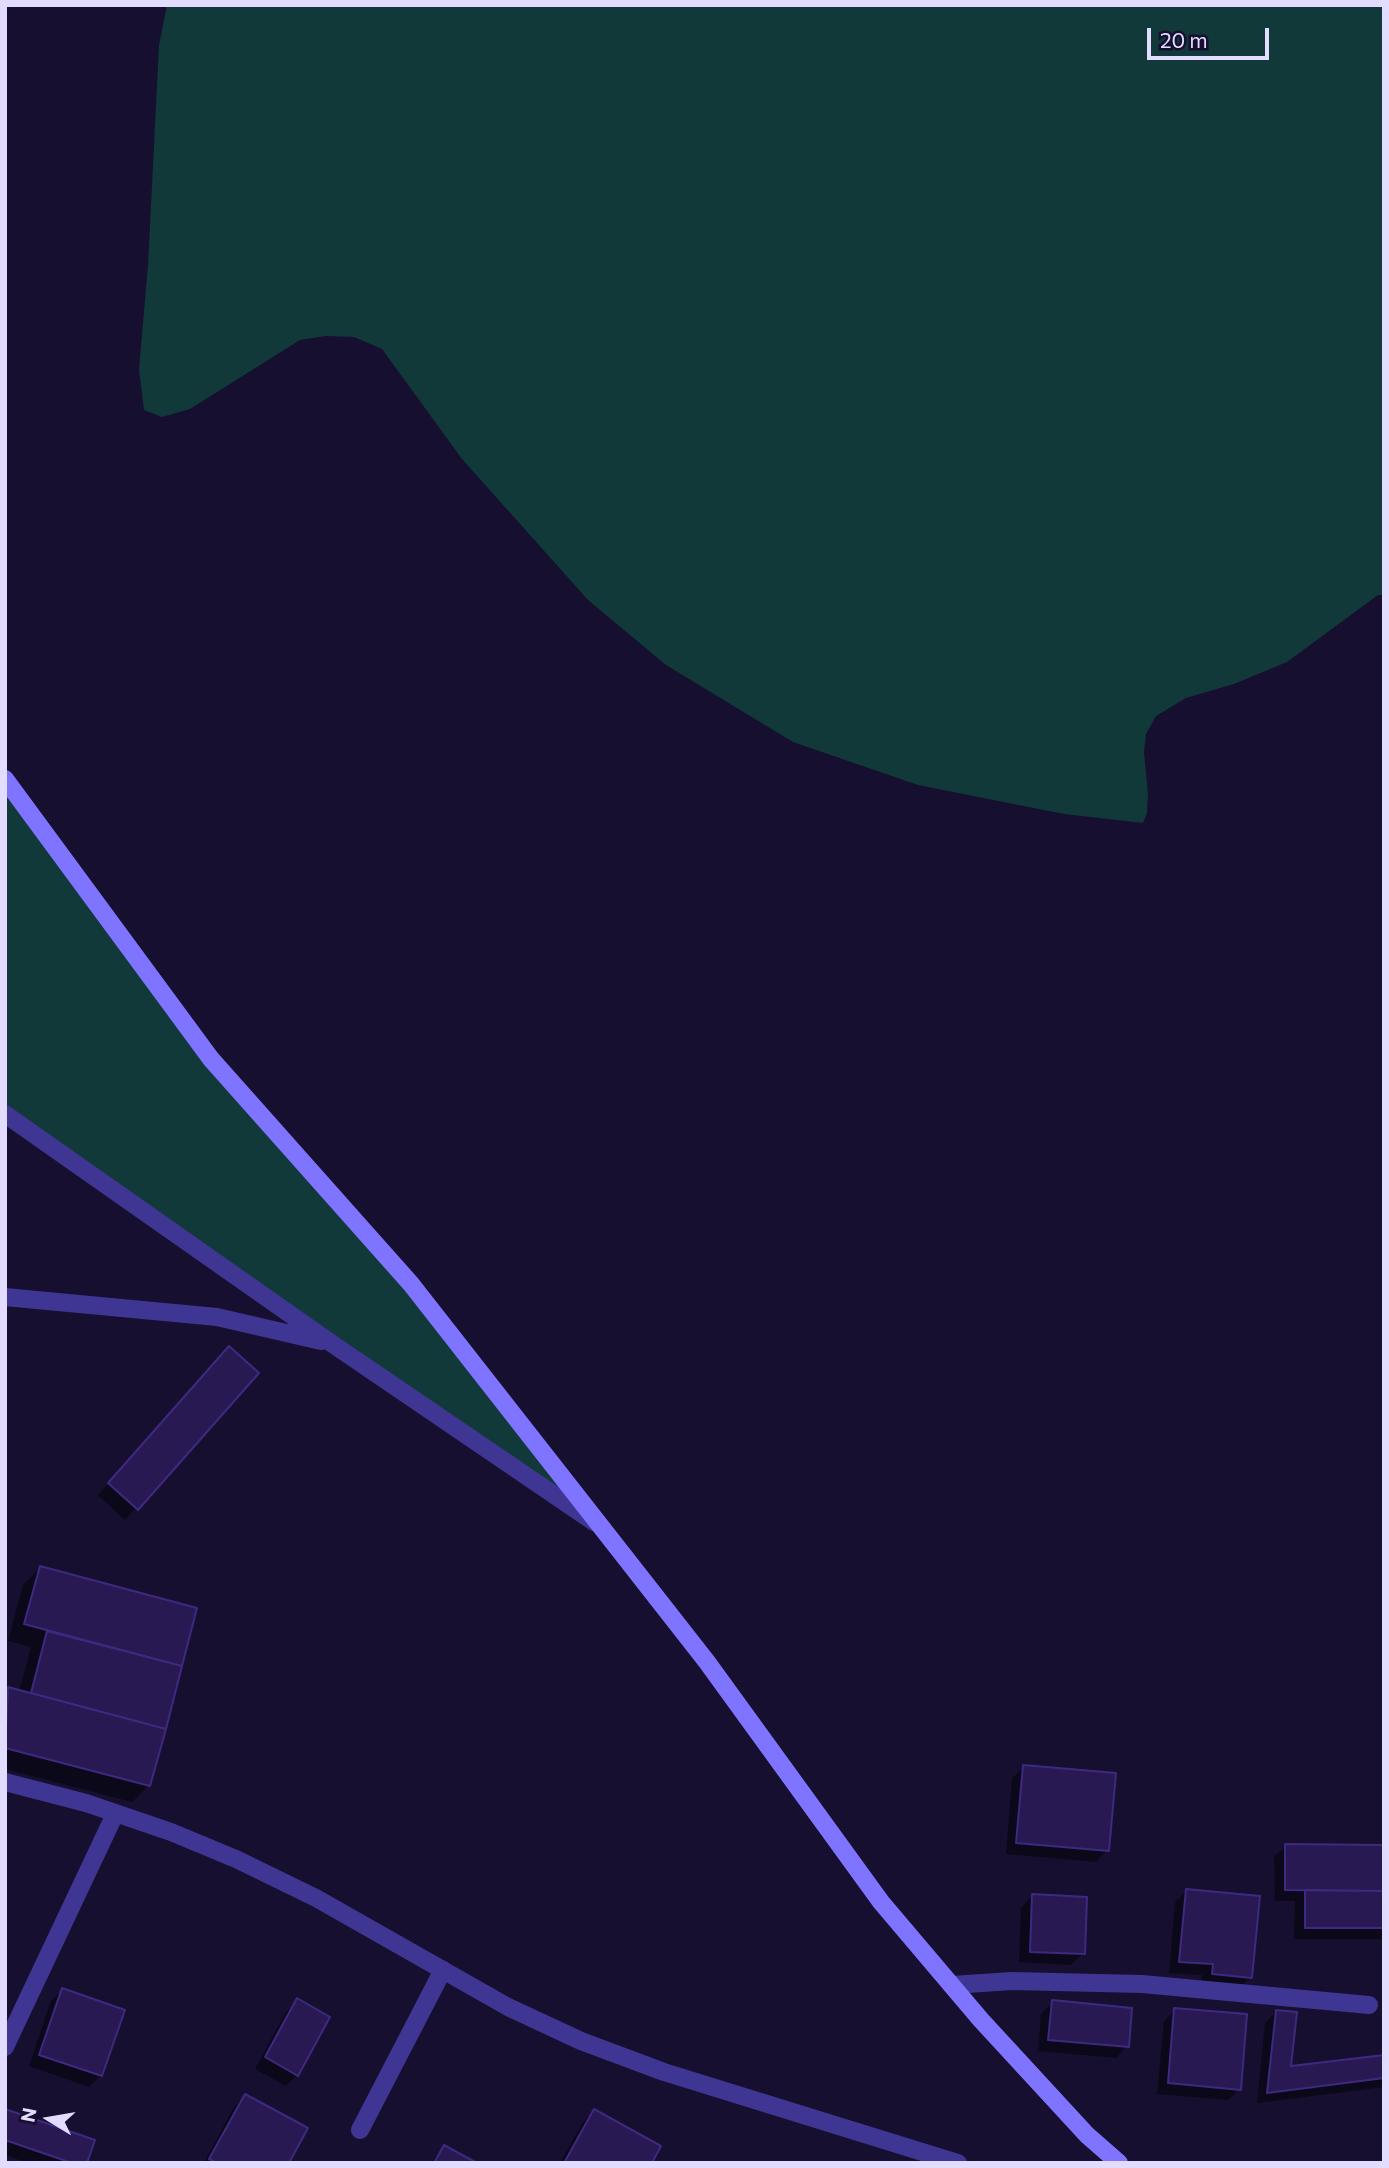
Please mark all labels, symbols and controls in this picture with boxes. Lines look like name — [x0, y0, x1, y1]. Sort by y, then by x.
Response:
scale bar — [1151, 14, 1274, 58]
text: 20 m — [1160, 27, 1208, 52]
north arrow — [14, 2084, 84, 2154]
text: N — [15, 2106, 41, 2124]

